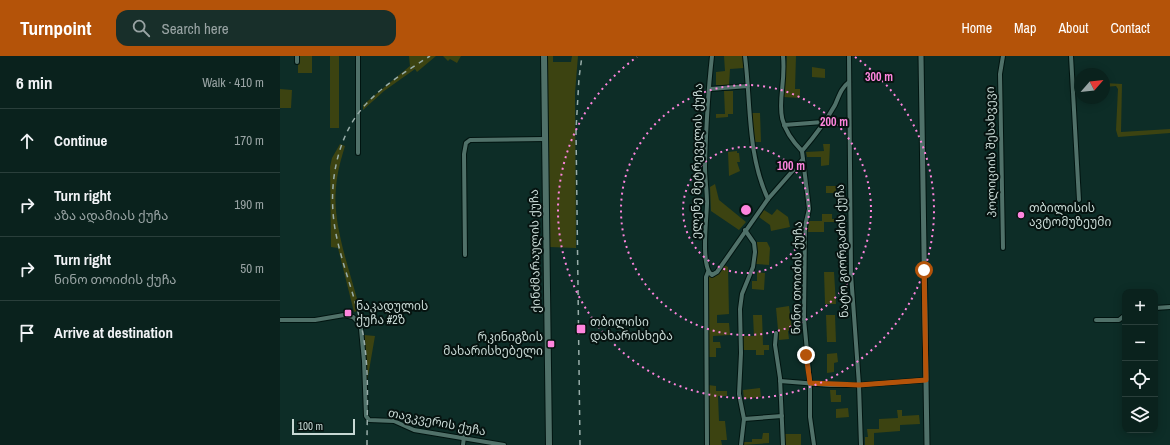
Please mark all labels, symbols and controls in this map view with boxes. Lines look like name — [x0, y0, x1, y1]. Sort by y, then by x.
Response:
search box — [116, 10, 396, 46]
text: Turnpoint — [20, 15, 92, 41]
icon: search — [130, 17, 152, 39]
text: Search here — [162, 18, 229, 39]
text: Home — [961, 19, 992, 37]
text: Map — [1014, 19, 1036, 37]
text: About — [1058, 19, 1088, 37]
text: Contact — [1110, 19, 1150, 37]
north arrow — [1074, 68, 1110, 104]
text: 300 m — [865, 69, 893, 85]
text: 6 min — [16, 71, 52, 94]
text: Walk · 410 m — [202, 74, 264, 91]
street label: ელენე მეტრეველის ქუჩა — [688, 83, 706, 239]
street label: პოლიციის შესახვევი — [982, 86, 1000, 218]
text: 200 m — [820, 114, 848, 130]
icon: ahead — [16, 130, 38, 152]
text: Continue — [54, 130, 107, 151]
text: 170 m — [234, 132, 264, 149]
text: 100 m — [777, 158, 805, 174]
street label: ნატო გიორგაძის ქუჩა — [832, 184, 852, 318]
text: Turn right — [54, 185, 111, 206]
street label: ქინძმარაულის ქუჩა — [526, 189, 544, 313]
icon: right — [16, 194, 38, 216]
text: 190 m — [234, 196, 264, 213]
place label: თბილისის ავტომუზეუმი — [1029, 200, 1111, 230]
centre of rings — [739, 203, 753, 217]
text: აზა ადამიას ქუჩა — [54, 207, 168, 224]
marker: თბილისის ავტომუზეუმი — [1016, 210, 1026, 220]
street label: ნინო თოიძის ქუჩა — [788, 221, 806, 335]
text: Turn right — [54, 249, 111, 270]
icon: right — [16, 258, 38, 280]
text: 50 m — [240, 260, 264, 277]
route start — [915, 261, 933, 279]
text: ნინო თოიძის ქუჩა — [54, 271, 177, 288]
map controls — [1122, 289, 1158, 433]
button: + — [1122, 289, 1158, 325]
place label: ნაკადულის ქუჩა #2ზ — [356, 298, 428, 328]
marker: ნაკადულის ქუჩა #2ზ — [343, 308, 353, 318]
place label: თბილისი დახარისხება — [590, 314, 673, 344]
icon: arrive — [16, 322, 38, 344]
text: Arrive at destination — [54, 322, 173, 343]
marker: თბილისი დახარისხება — [575, 323, 587, 335]
button: − — [1122, 325, 1158, 361]
place label: რკინიგზის მახარისხებელი — [443, 329, 543, 359]
marker: რკინიგზის მახარისხებელი — [546, 339, 556, 349]
route end — [797, 346, 815, 364]
button: locate — [1122, 361, 1158, 397]
button: layers — [1122, 397, 1158, 433]
street label: თავკვერის ქუჩა — [387, 405, 487, 439]
scale bar — [292, 417, 355, 436]
text: 100 m — [298, 419, 323, 433]

